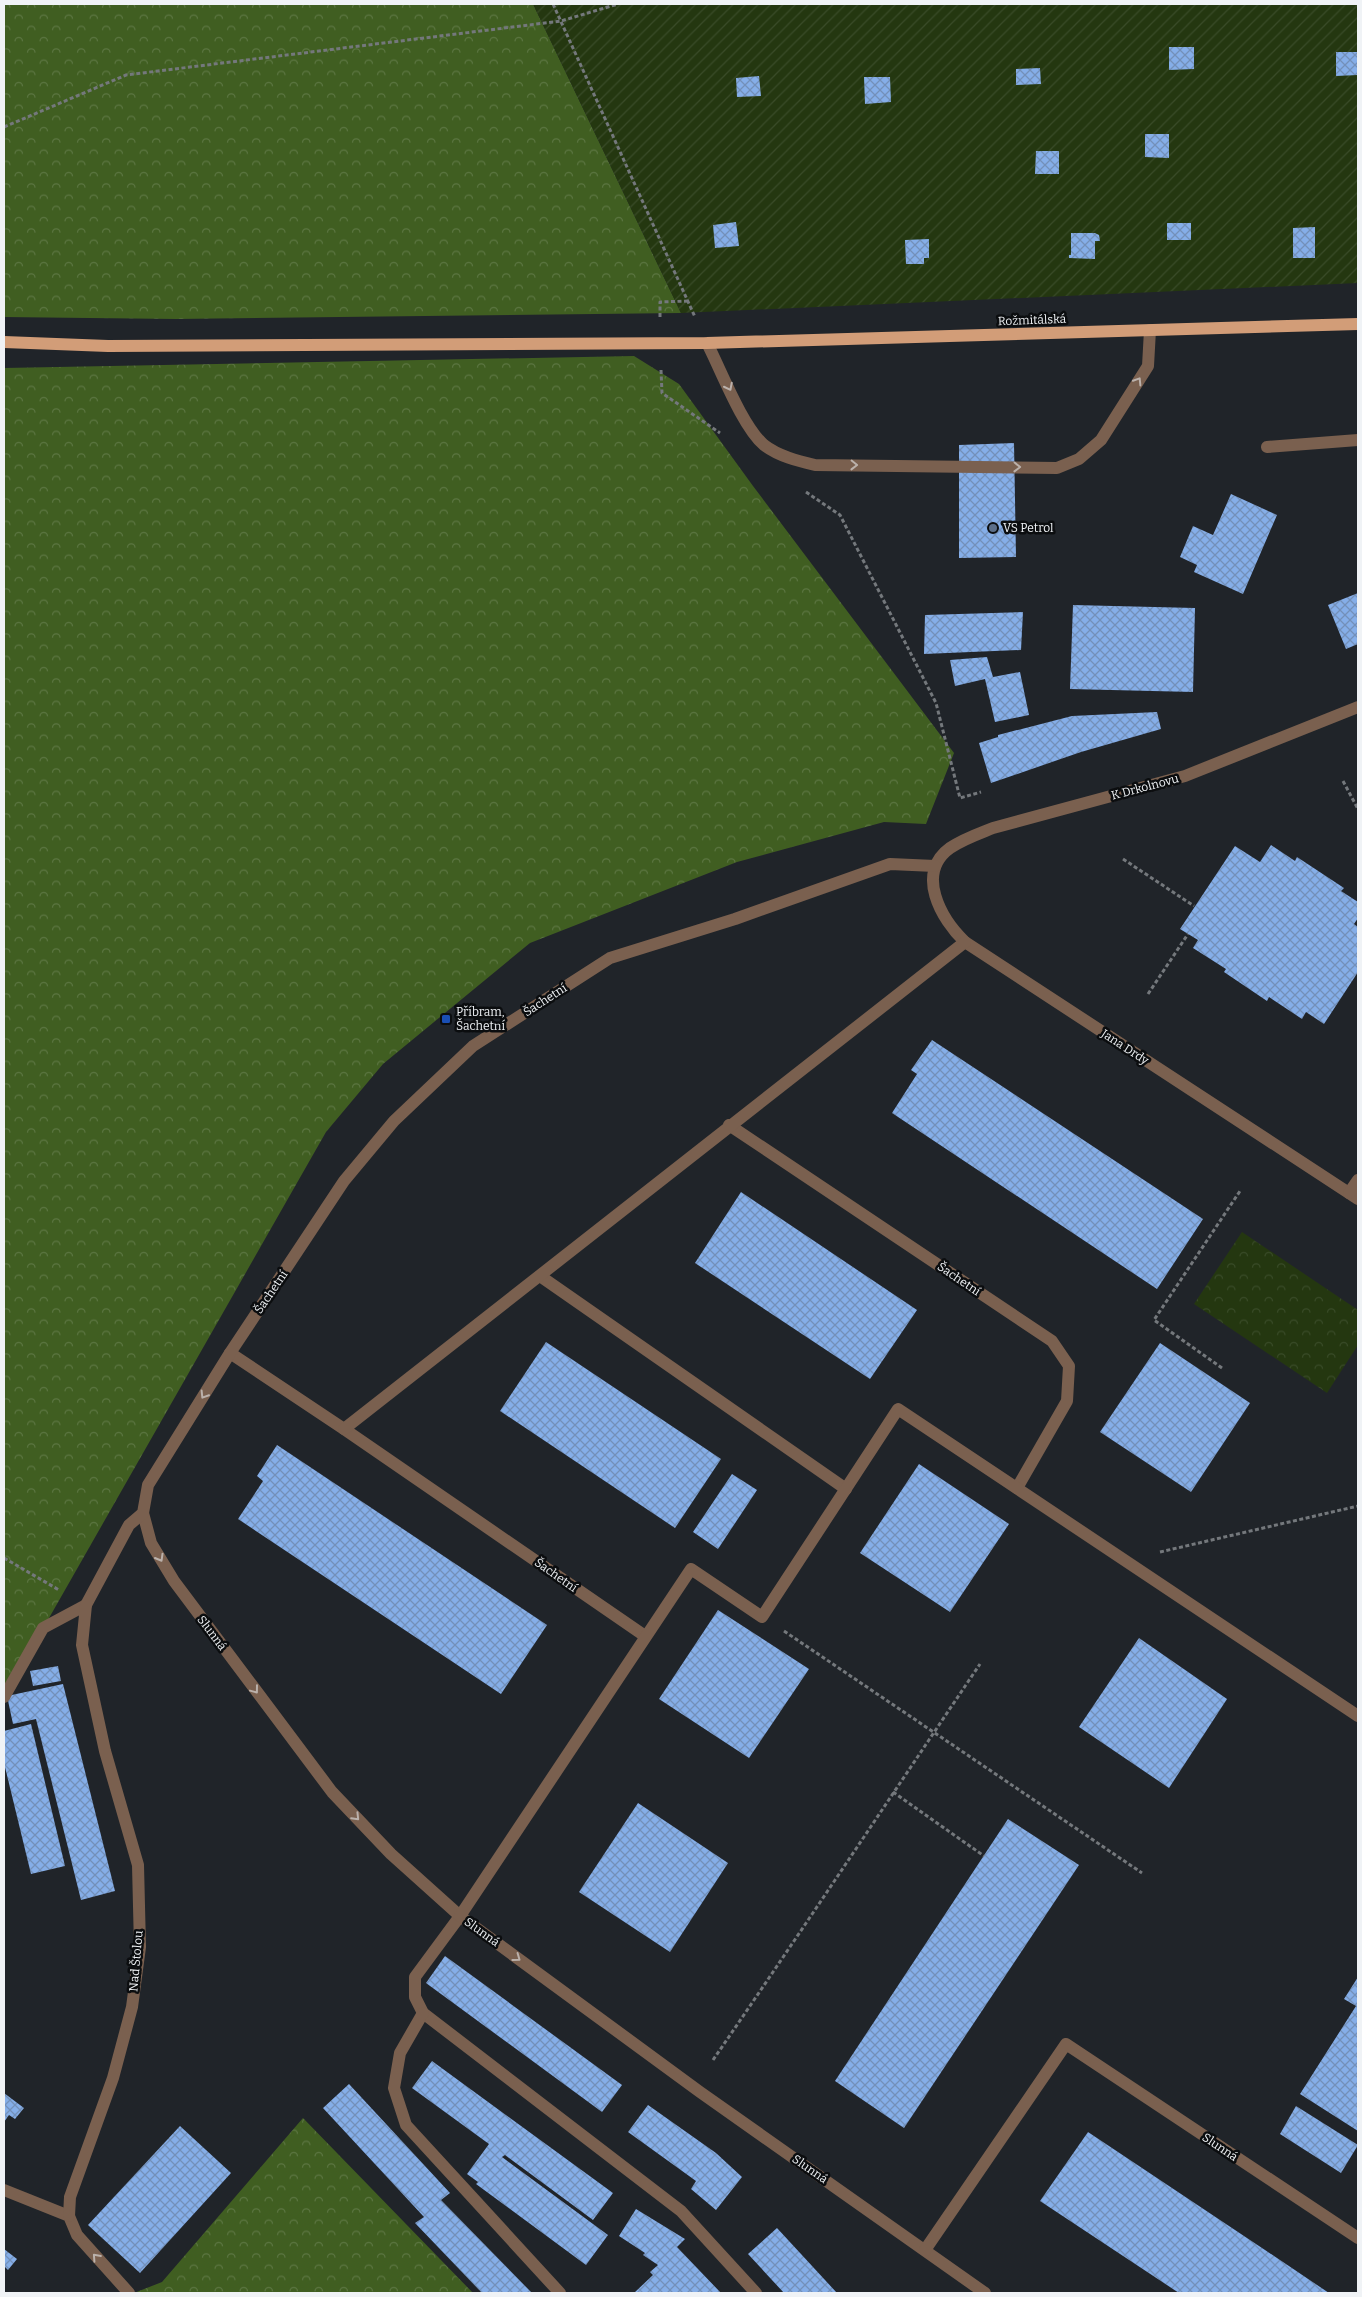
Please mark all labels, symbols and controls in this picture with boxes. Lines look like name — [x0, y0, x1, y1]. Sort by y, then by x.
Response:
street label: Rožmitálská — [998, 312, 1067, 328]
one-way arrow — [1132, 378, 1141, 387]
one-way arrow — [723, 382, 733, 391]
one-way arrow — [850, 460, 858, 471]
one-way arrow — [1013, 462, 1021, 473]
place label: VS Petrol — [1003, 521, 1054, 535]
marker: VS Petrol — [987, 522, 999, 534]
street label: K Drkolnovu — [1110, 771, 1181, 803]
street label: Šachetní — [520, 980, 570, 1019]
place label: Příbram, Šachetní — [456, 1005, 505, 1033]
marker: Příbram, Šachetní — [440, 1013, 452, 1025]
street label: Jana Drdy — [1098, 1026, 1152, 1068]
street label: Šachetní — [935, 1259, 984, 1299]
street label: Šachetní — [251, 1267, 291, 1316]
one-way arrow — [201, 1389, 211, 1398]
one-way arrow — [154, 1552, 164, 1561]
street label: Šachetní — [532, 1554, 581, 1595]
street label: Slunná — [194, 1613, 230, 1653]
one-way arrow — [249, 1684, 258, 1694]
one-way arrow — [350, 1811, 359, 1820]
street label: Slunná — [462, 1915, 503, 1950]
street label: Nad Štolou — [125, 1929, 146, 1992]
one-way arrow — [511, 1952, 521, 1961]
street label: Slunná — [1200, 2130, 1241, 2164]
street label: Slunná — [790, 2152, 831, 2186]
one-way arrow — [93, 2253, 102, 2262]

